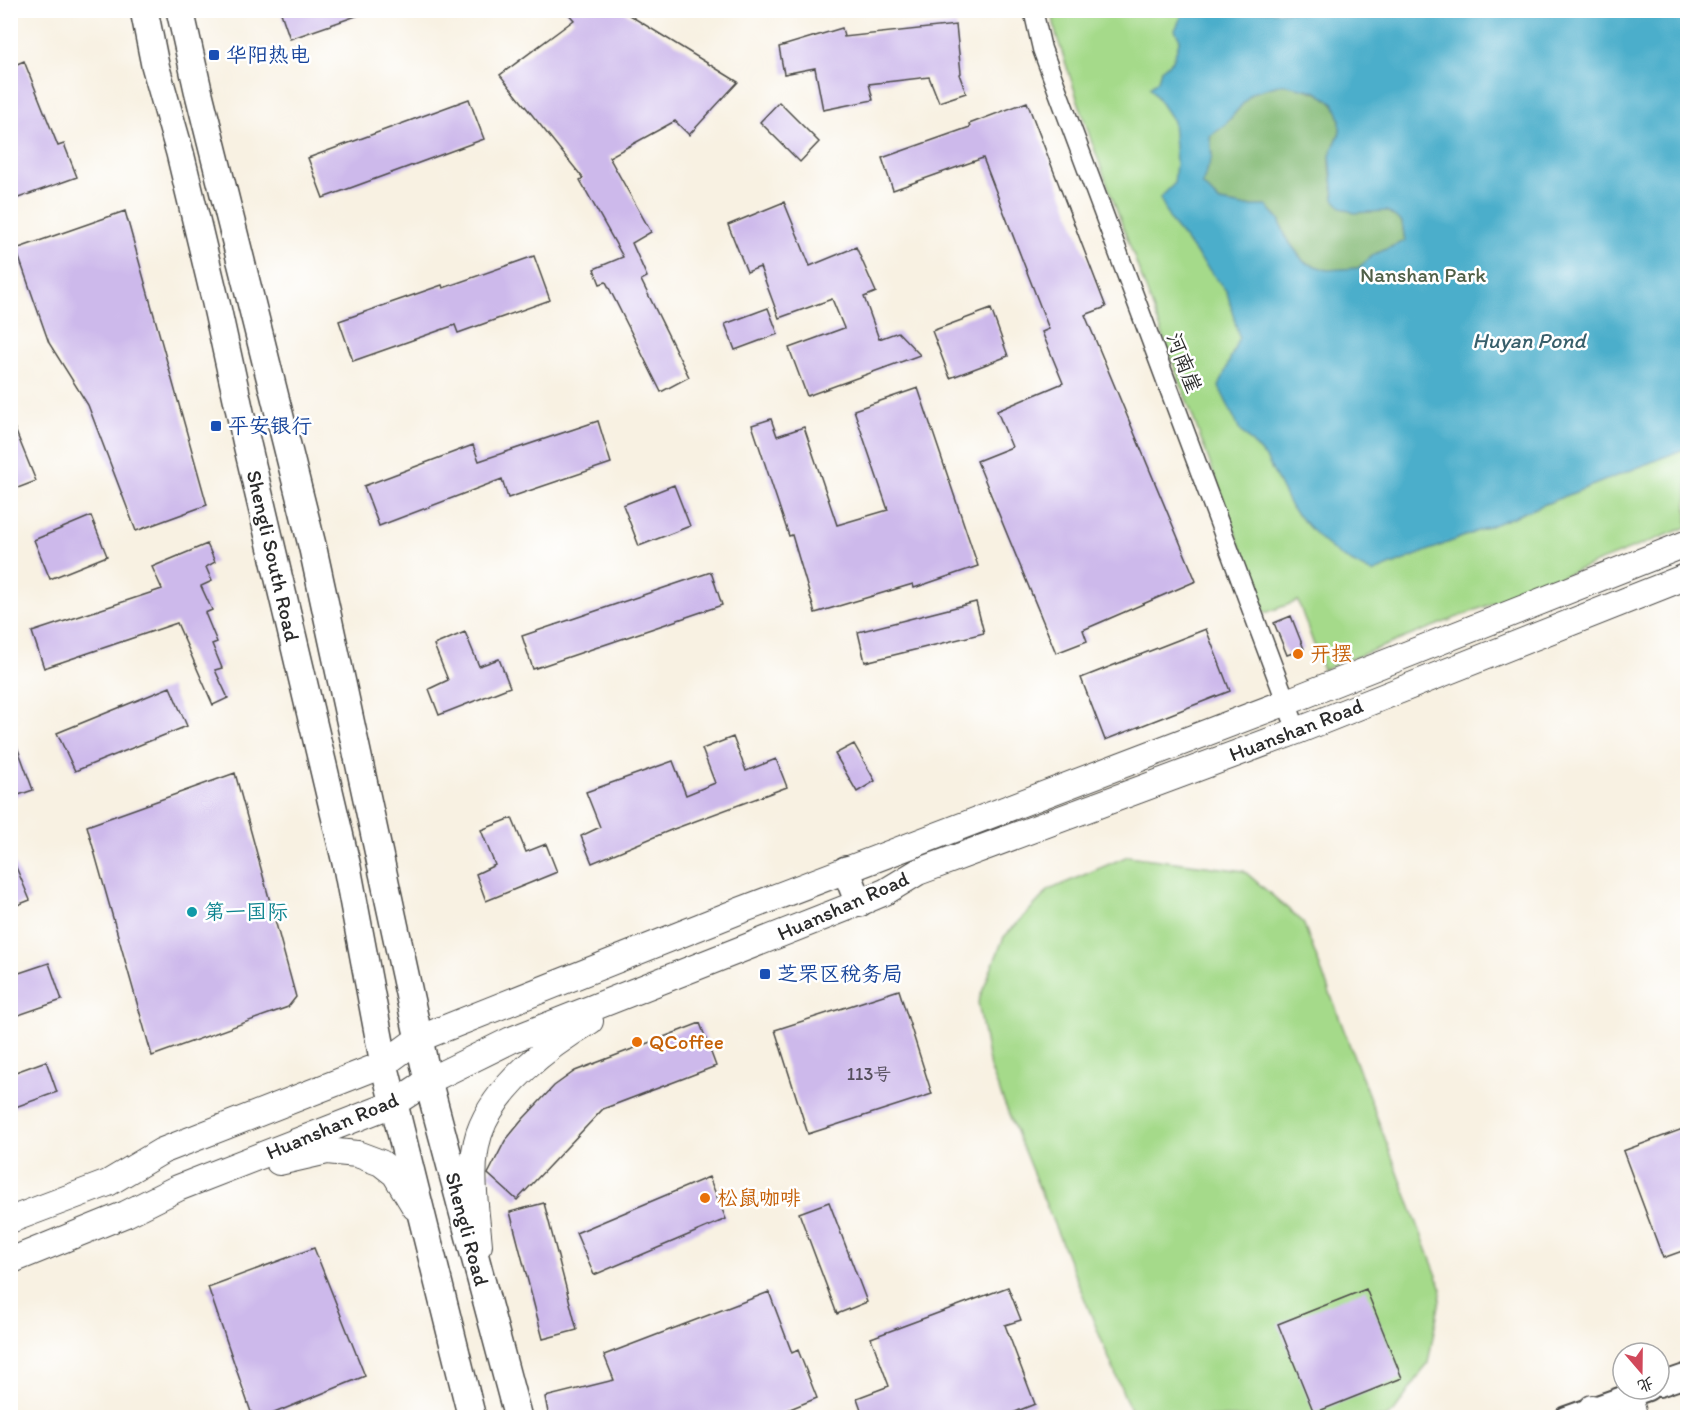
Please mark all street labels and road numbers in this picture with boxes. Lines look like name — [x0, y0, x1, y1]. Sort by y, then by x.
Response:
street label: 河南崖 — [1162, 329, 1207, 397]
street label: Shengli South Road — [242, 468, 305, 644]
street label: Huanshan Road — [1225, 693, 1366, 767]
street label: Huanshan Road — [773, 865, 912, 946]
street label: Huanshan Road — [262, 1086, 402, 1165]
street label: Shengli Road — [440, 1169, 495, 1288]

